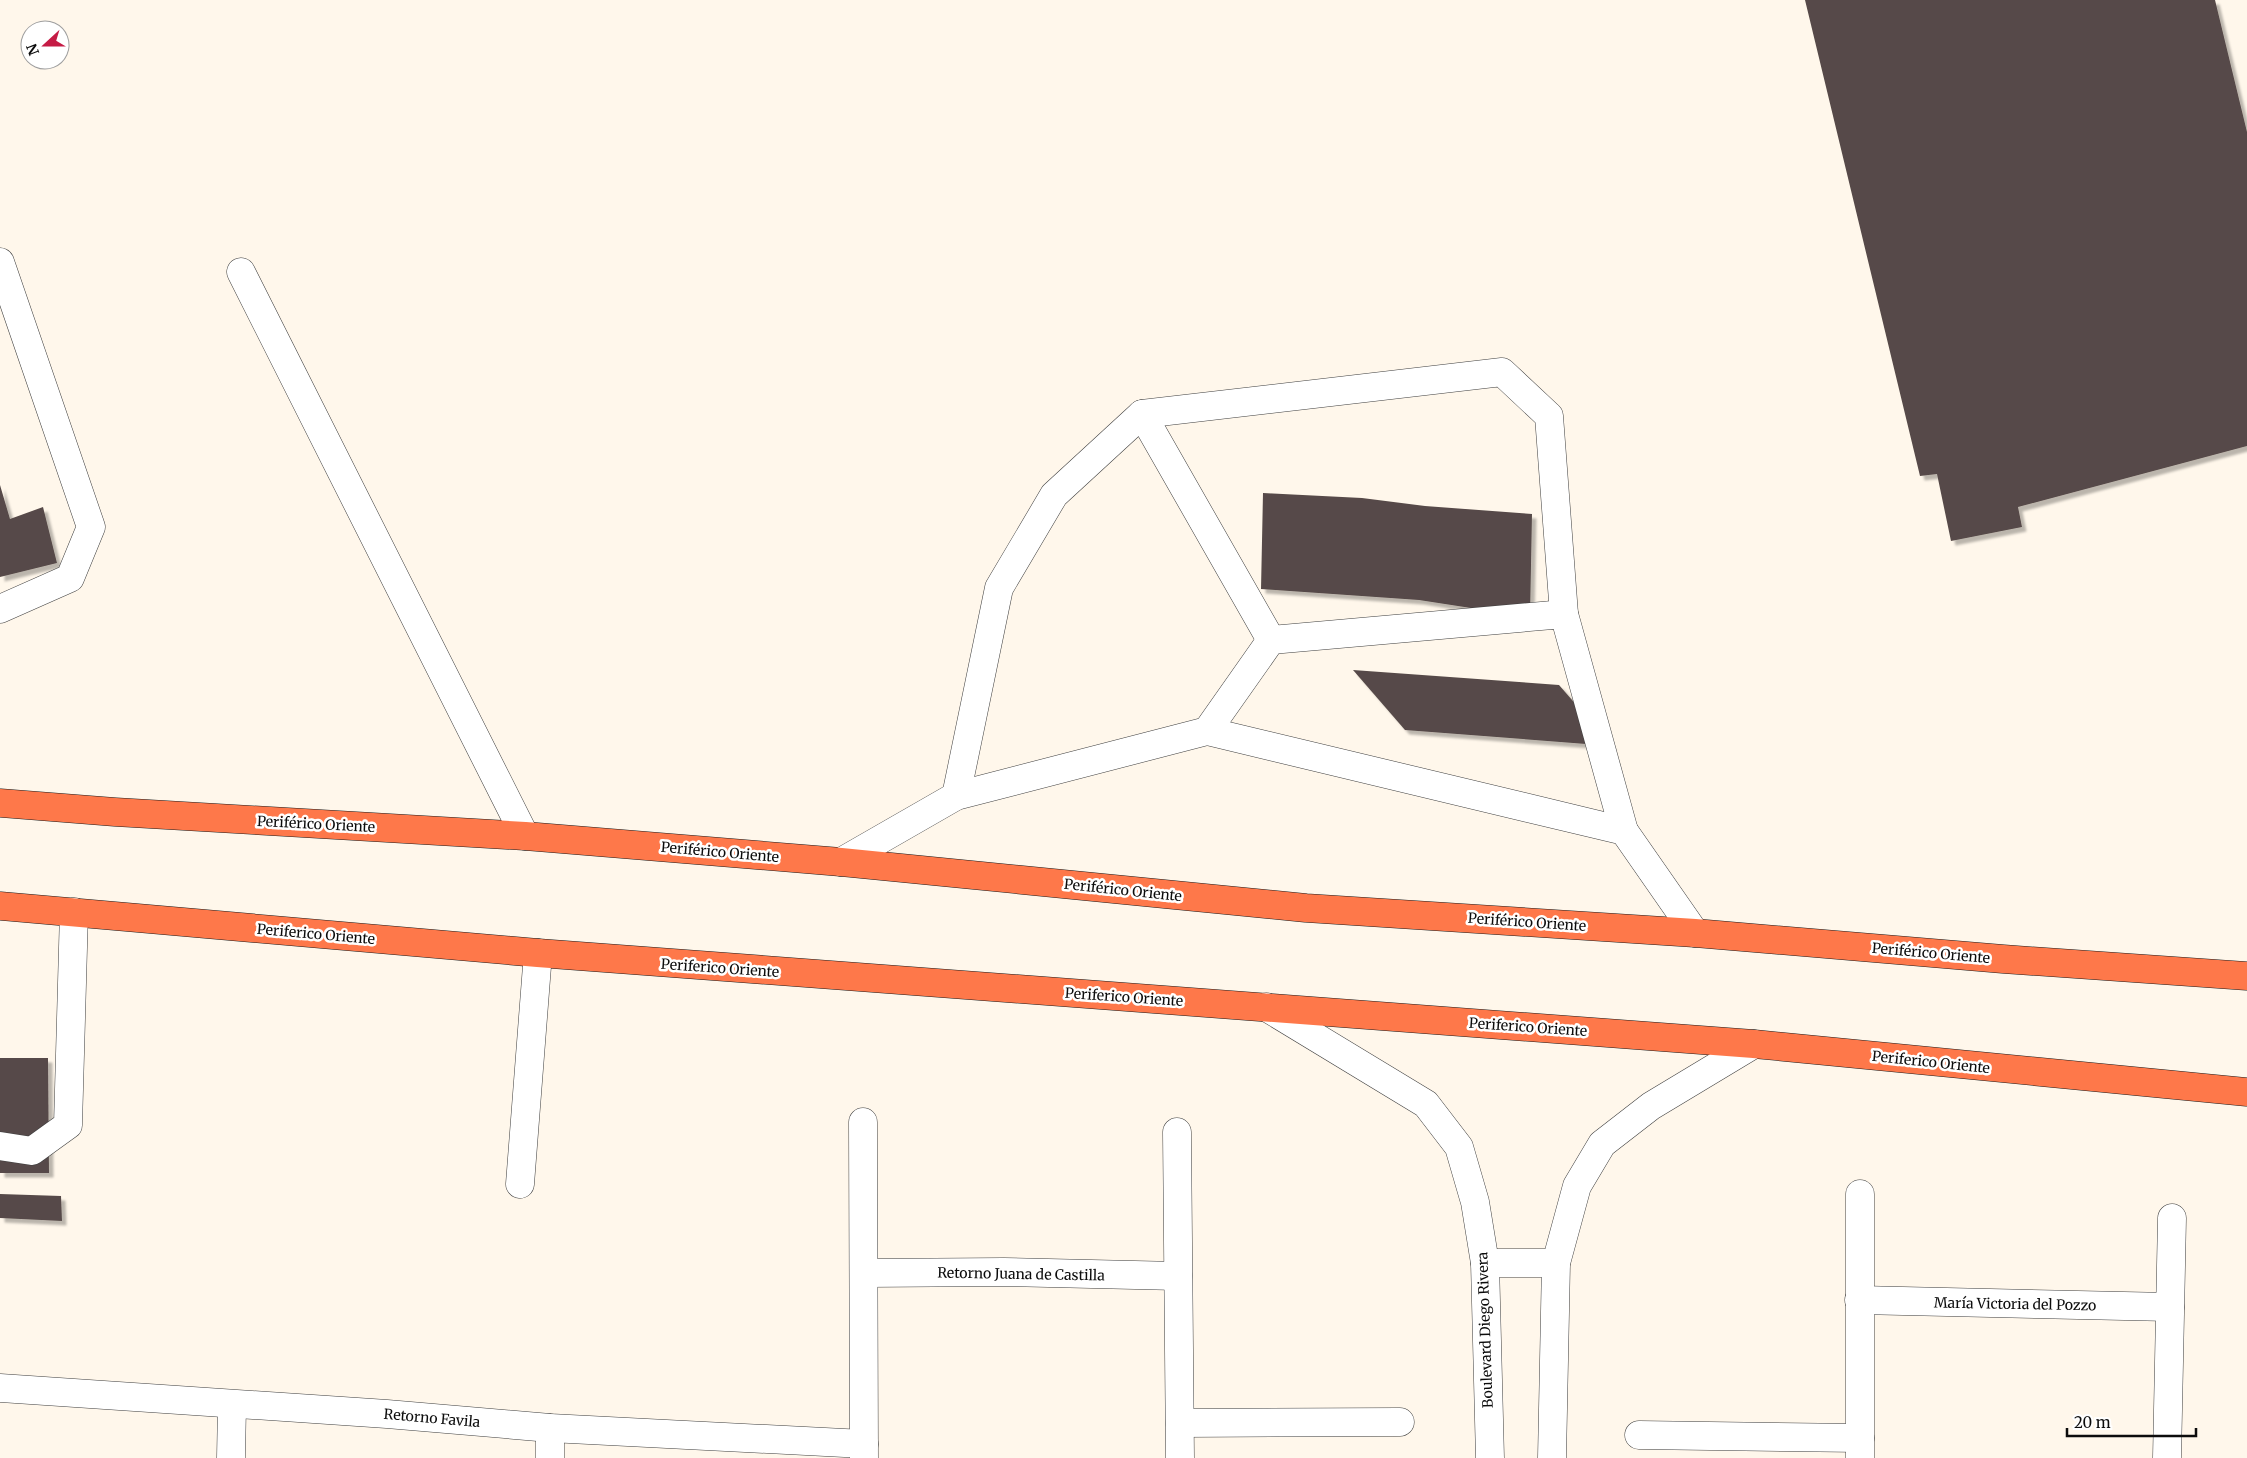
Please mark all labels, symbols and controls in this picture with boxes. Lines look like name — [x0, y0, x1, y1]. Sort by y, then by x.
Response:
north arrow — [20, 20, 70, 70]
text: N — [22, 41, 43, 58]
street label: Periférico Oriente — [256, 812, 376, 836]
street label: Periférico Oriente — [660, 838, 780, 866]
street label: Periférico Oriente — [1063, 875, 1183, 905]
street label: Periférico Oriente — [1467, 909, 1587, 935]
street label: Periferico Oriente — [256, 920, 376, 948]
street label: Periférico Oriente — [1871, 939, 1991, 967]
street label: Periferico Oriente — [660, 955, 780, 981]
street label: Periferico Oriente — [1064, 984, 1184, 1010]
street label: Periferico Oriente — [1468, 1014, 1588, 1040]
street label: Periferico Oriente — [1871, 1047, 1991, 1077]
street label: Boulevard Diego Rivera — [1473, 1251, 1497, 1408]
street label: Retorno Juana de Castilla — [937, 1264, 1105, 1284]
street label: María Victoria del Pozzo — [1934, 1294, 2096, 1314]
street label: Retorno Favila — [383, 1405, 482, 1431]
scale bar — [2067, 1406, 2196, 1438]
text: 20 m — [2074, 1413, 2111, 1432]

